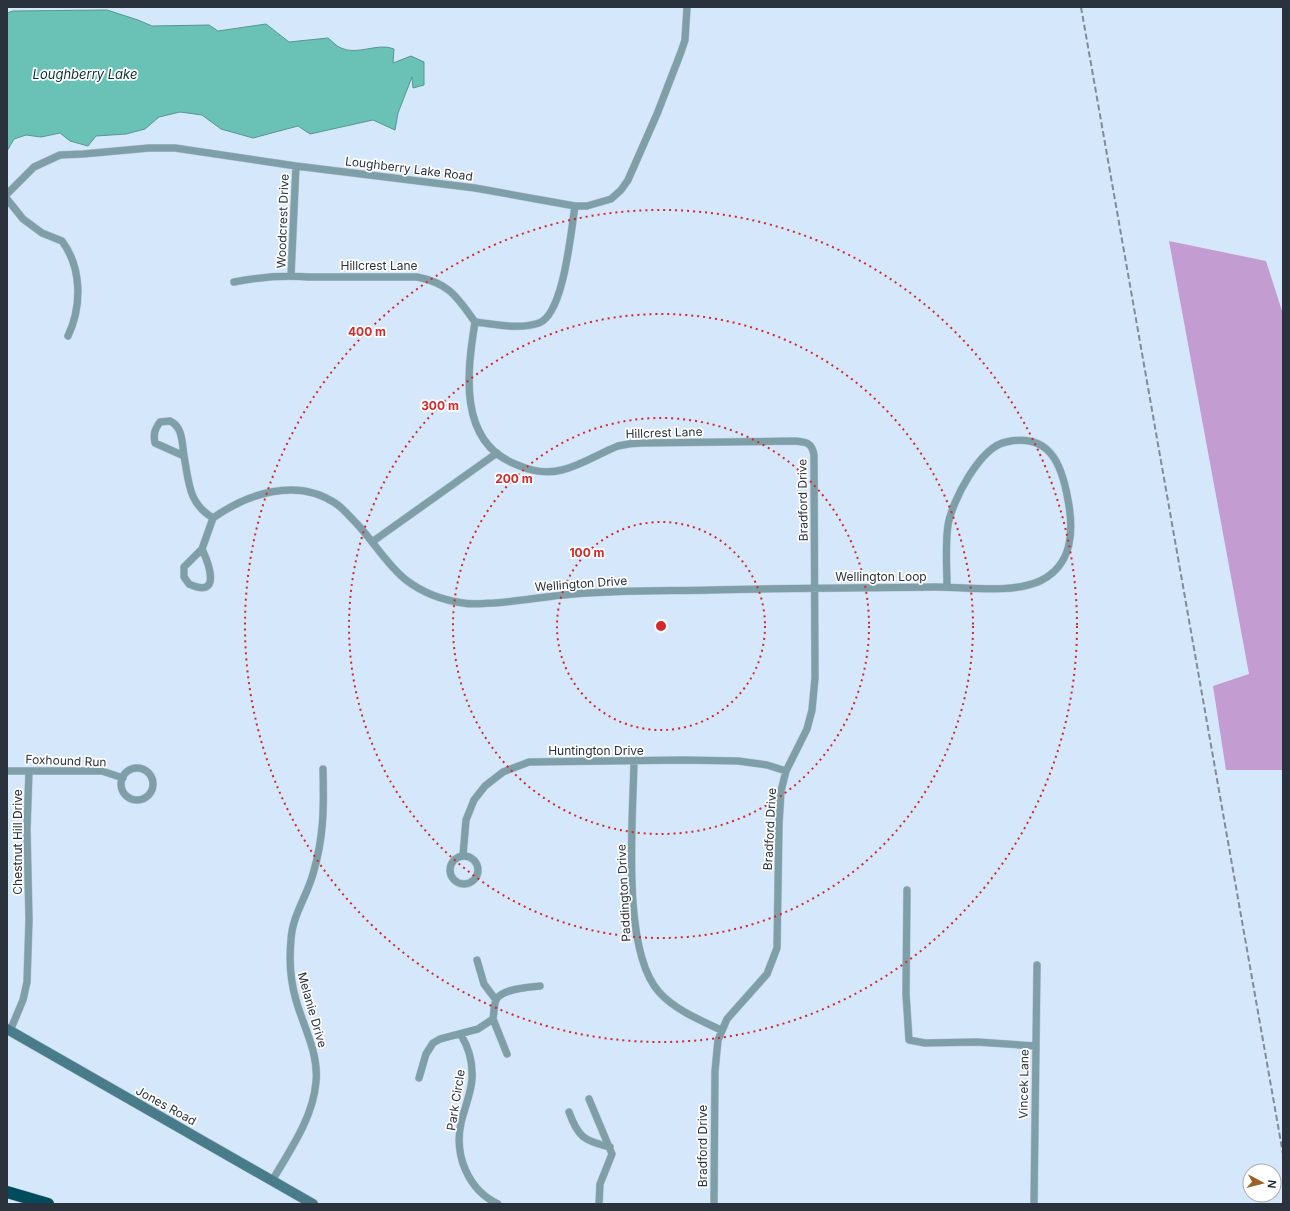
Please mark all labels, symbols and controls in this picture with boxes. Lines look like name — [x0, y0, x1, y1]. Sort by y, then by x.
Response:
water label: Loughberry Lake — [33, 66, 137, 82]
street label: Loughberry Lake Road — [344, 153, 474, 184]
street label: Woodcrest Drive — [273, 173, 292, 268]
street label: Hillcrest Lane — [340, 258, 418, 273]
text: 400 m — [348, 324, 386, 339]
text: 300 m — [421, 398, 459, 413]
street label: Hillcrest Lane — [625, 424, 703, 441]
street label: Bradford Drive — [794, 459, 811, 541]
text: 200 m — [495, 471, 533, 486]
text: 100 m — [569, 545, 605, 560]
street label: Wellington Loop — [835, 569, 927, 584]
street label: Wellington Drive — [534, 573, 628, 594]
centre of rings — [654, 619, 668, 633]
street label: Huntington Drive — [548, 743, 644, 758]
street label: Foxhound Run — [25, 752, 107, 769]
street label: Bradford Drive — [760, 787, 779, 871]
street label: Chestnut Hill Drive — [10, 789, 25, 895]
street label: Paddington Drive — [613, 844, 634, 942]
street label: Melanie Drive — [295, 970, 330, 1049]
street label: Vincek Lane — [1015, 1049, 1032, 1119]
street label: Park Circle — [443, 1068, 468, 1132]
street label: Jones Road — [133, 1083, 199, 1128]
street label: Bradford Drive — [695, 1105, 710, 1187]
north arrow — [1242, 1163, 1282, 1203]
text: N — [1264, 1179, 1279, 1189]

